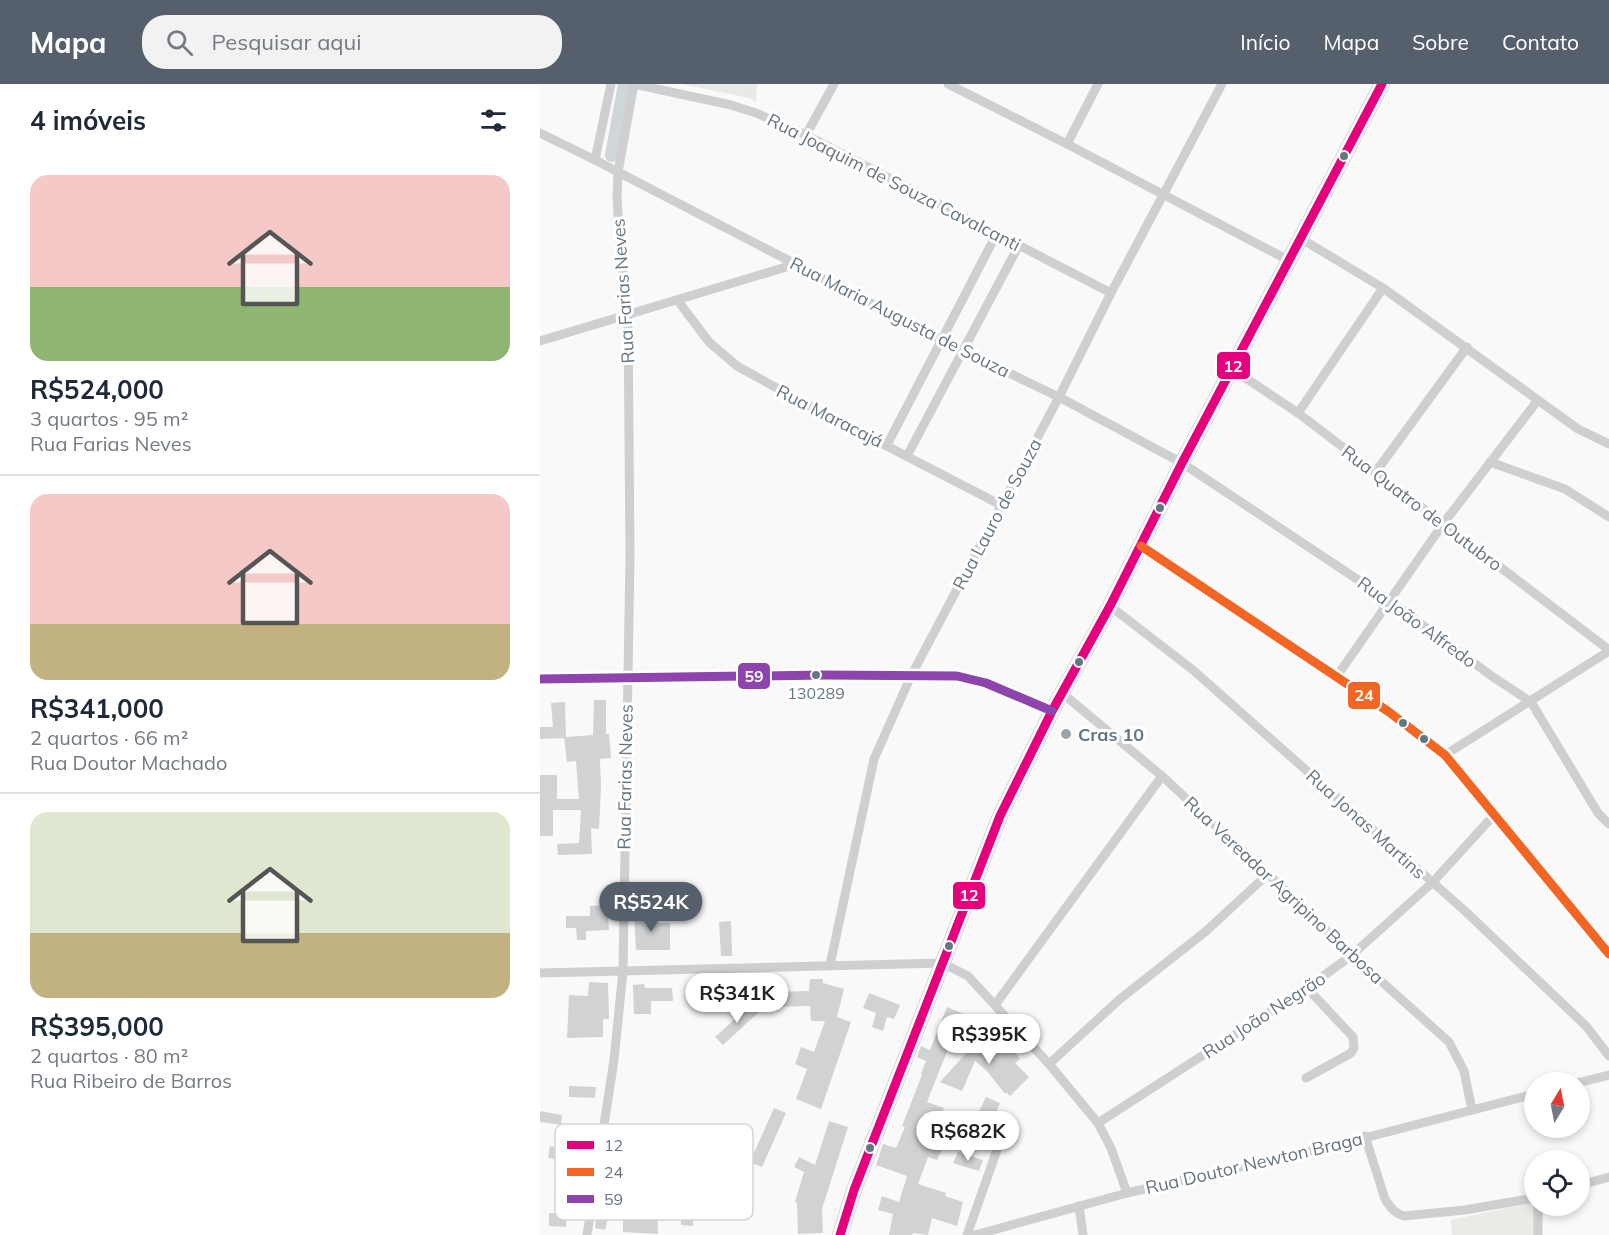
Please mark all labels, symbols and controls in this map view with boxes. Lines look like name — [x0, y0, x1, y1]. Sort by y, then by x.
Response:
search box — [142, 15, 562, 69]
text: Mapa — [30, 25, 106, 60]
icon: search — [163, 26, 196, 59]
text: Pesquisar aqui — [211, 28, 361, 56]
text: Início — [1240, 29, 1290, 55]
text: Mapa — [1323, 29, 1379, 55]
text: Sobre — [1412, 29, 1469, 55]
text: Contato — [1502, 29, 1579, 55]
text: 4 imóveis — [30, 104, 146, 137]
icon: filters — [477, 104, 510, 137]
street label: Rua Joaquim de Souza Cavalcanti — [764, 108, 1024, 256]
unlabelled marker — [1338, 150, 1350, 162]
icon: home — [216, 214, 324, 322]
street label: Rua Farias Neves — [606, 218, 640, 364]
street label: Rua Maria Augusta de Souza — [786, 251, 1014, 383]
line badge: 12 — [1216, 351, 1251, 380]
text: 12 — [1223, 356, 1243, 376]
text: R$524,000 — [30, 373, 164, 406]
street label: Rua Maracajá — [773, 379, 887, 453]
text: 3 quartos · 95 m² — [30, 406, 188, 431]
text: Rua Farias Neves — [30, 431, 192, 456]
street label: Rua Lauro de Souza — [947, 434, 1047, 594]
street label: Rua Quatro de Outubro — [1337, 440, 1507, 576]
unlabelled marker — [1154, 502, 1166, 514]
icon: home — [216, 533, 324, 641]
street label: Rua João Alfredo — [1353, 571, 1481, 673]
unlabelled marker — [1073, 656, 1085, 668]
line badge: 59 — [737, 662, 771, 690]
text: 59 — [744, 666, 764, 686]
marker: 130289 — [810, 669, 822, 681]
line badge: 24 — [1347, 681, 1381, 710]
place label: 130289 — [787, 683, 845, 703]
text: 24 — [1354, 685, 1374, 705]
text: R$341,000 — [30, 692, 164, 725]
street label: Rua Farias Neves — [612, 704, 638, 850]
unlabelled marker — [1397, 717, 1409, 729]
place label: Cras 10 — [1078, 723, 1144, 746]
text: 2 quartos · 66 m² — [30, 725, 188, 750]
marker: Cras 10 — [1059, 727, 1073, 741]
unlabelled marker — [1418, 733, 1430, 745]
text: Rua Doutor Machado — [30, 750, 228, 775]
street label: Rua Jonas Martins — [1302, 764, 1431, 884]
street label: Rua Vereador Agripino Barbosa — [1179, 791, 1389, 989]
icon: home — [216, 851, 324, 959]
line badge: 12 — [952, 881, 986, 910]
pin: R$524K — [602, 882, 700, 933]
text: 12 — [959, 885, 979, 905]
text: R$524K — [613, 889, 689, 914]
unlabelled marker — [943, 940, 955, 952]
street label: Rua João Negrão — [1198, 967, 1330, 1063]
pin: R$341K — [688, 973, 786, 1024]
text: R$341K — [699, 980, 775, 1005]
text: R$395,000 — [30, 1010, 164, 1043]
pin: R$395K — [940, 1014, 1038, 1065]
text: R$395K — [951, 1021, 1027, 1046]
text: 2 quartos · 80 m² — [30, 1043, 188, 1068]
text: Rua Ribeiro de Barros — [30, 1068, 232, 1093]
north arrow — [1524, 1072, 1590, 1138]
map controls — [1524, 1072, 1590, 1216]
pin: R$682K — [919, 1111, 1017, 1162]
text: R$682K — [930, 1118, 1006, 1143]
legend — [555, 1124, 753, 1220]
street label: Rua Doutor Newton Braga — [1143, 1127, 1365, 1199]
text: 12 — [604, 1135, 623, 1155]
unlabelled marker — [864, 1142, 876, 1154]
button: locate — [1524, 1150, 1590, 1216]
text: 24 — [604, 1162, 624, 1182]
text: 59 — [604, 1189, 623, 1209]

